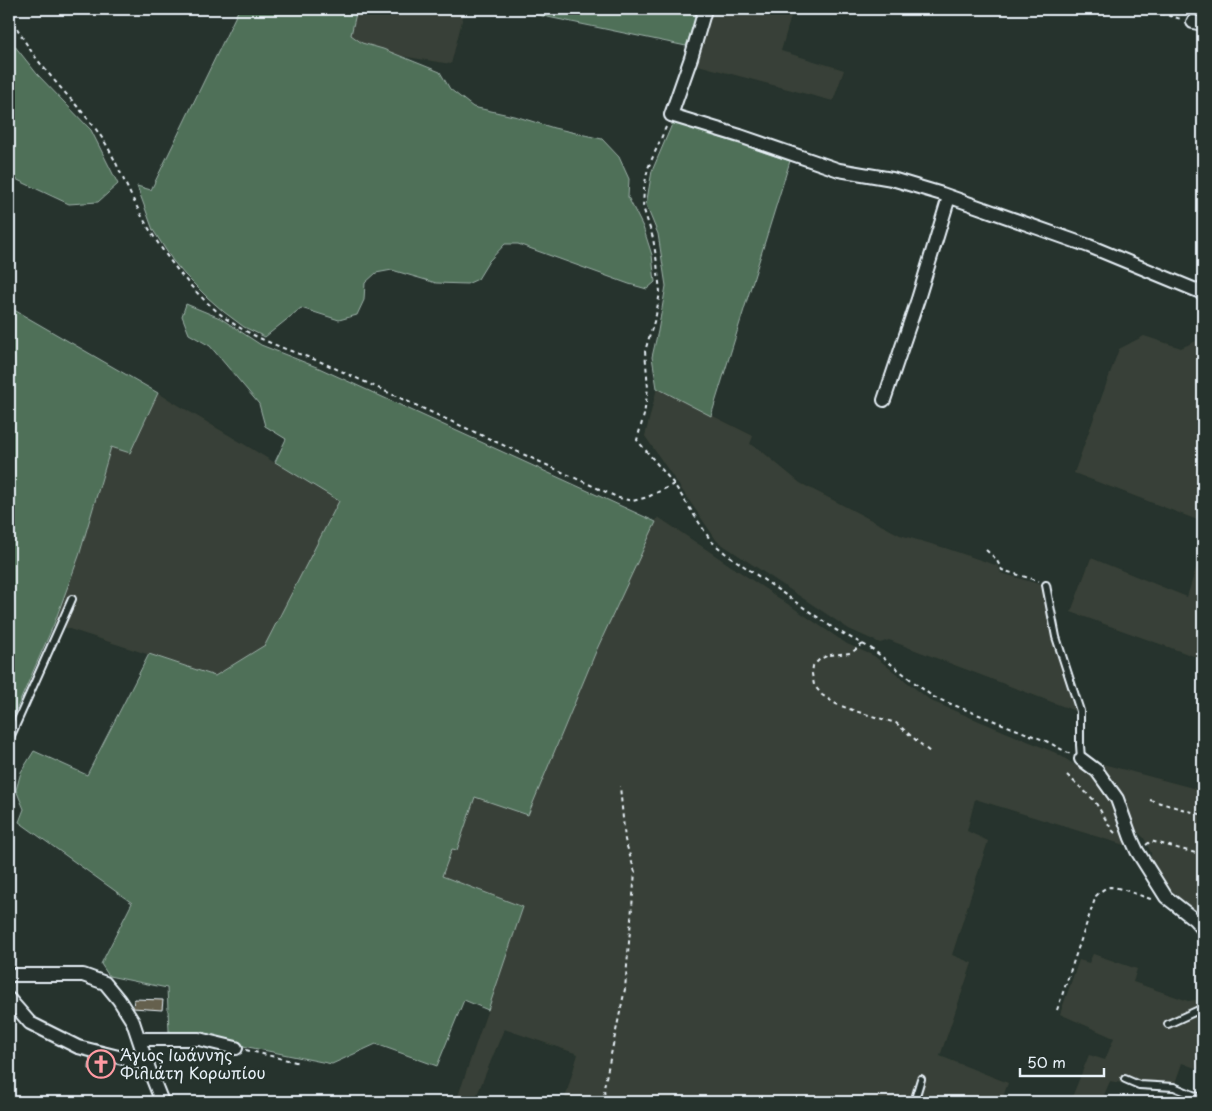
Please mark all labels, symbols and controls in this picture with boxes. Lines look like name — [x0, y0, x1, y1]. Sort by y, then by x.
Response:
place label: Άγιος Ιωάννης Φιλιάτη Κορωπίου — [120, 1042, 266, 1084]
scale bar — [1020, 1046, 1103, 1078]
church icon: Άγιος Ιωάννης Φιλιάτη Κορωπίου — [86, 1049, 116, 1079]
text: 50 m — [1027, 1050, 1066, 1073]

